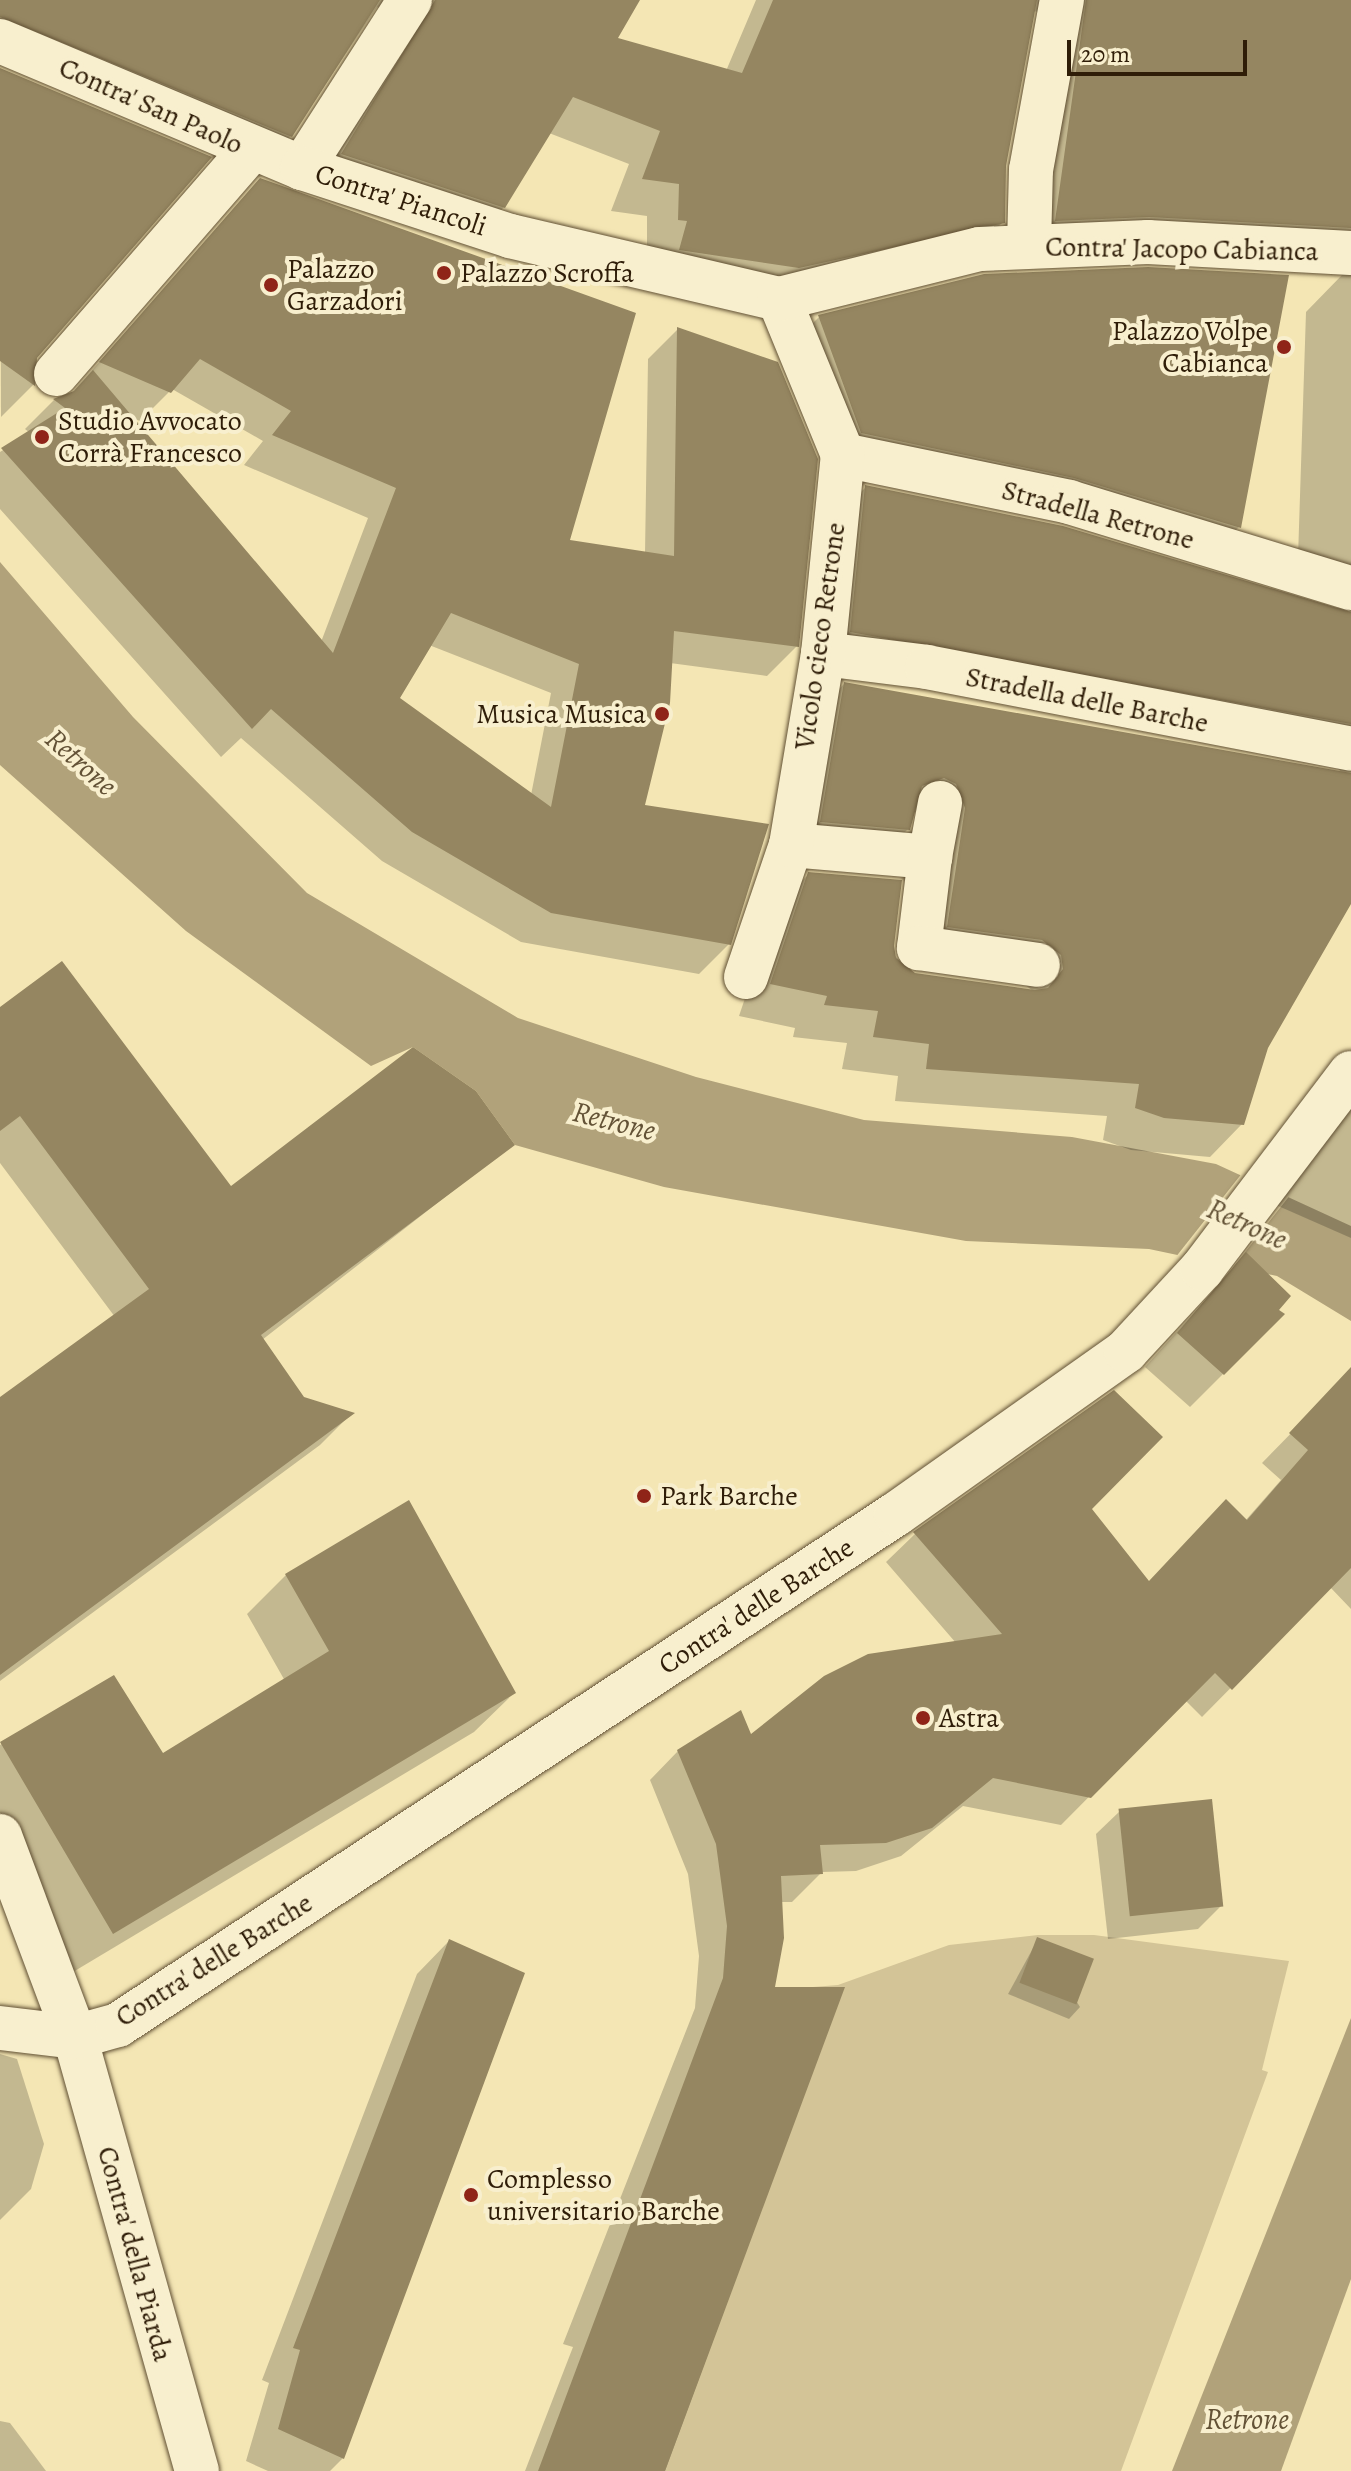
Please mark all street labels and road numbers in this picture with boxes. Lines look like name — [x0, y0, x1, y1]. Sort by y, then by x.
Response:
street label: Contra' San Paolo — [54, 50, 248, 162]
street label: Contra' Piancoli — [311, 156, 491, 244]
street label: Contra' Jacopo Cabianca — [1045, 230, 1319, 268]
street label: Stradella Retrone — [998, 473, 1198, 557]
street label: Vicolo cieco Retrone — [787, 520, 853, 752]
street label: Stradella delle Barche — [963, 660, 1211, 740]
street label: Contra' delle Barche — [652, 1530, 860, 1682]
street label: Contra' delle Barche — [109, 1886, 319, 2034]
street label: Contra' della Piarda — [90, 2143, 180, 2365]

